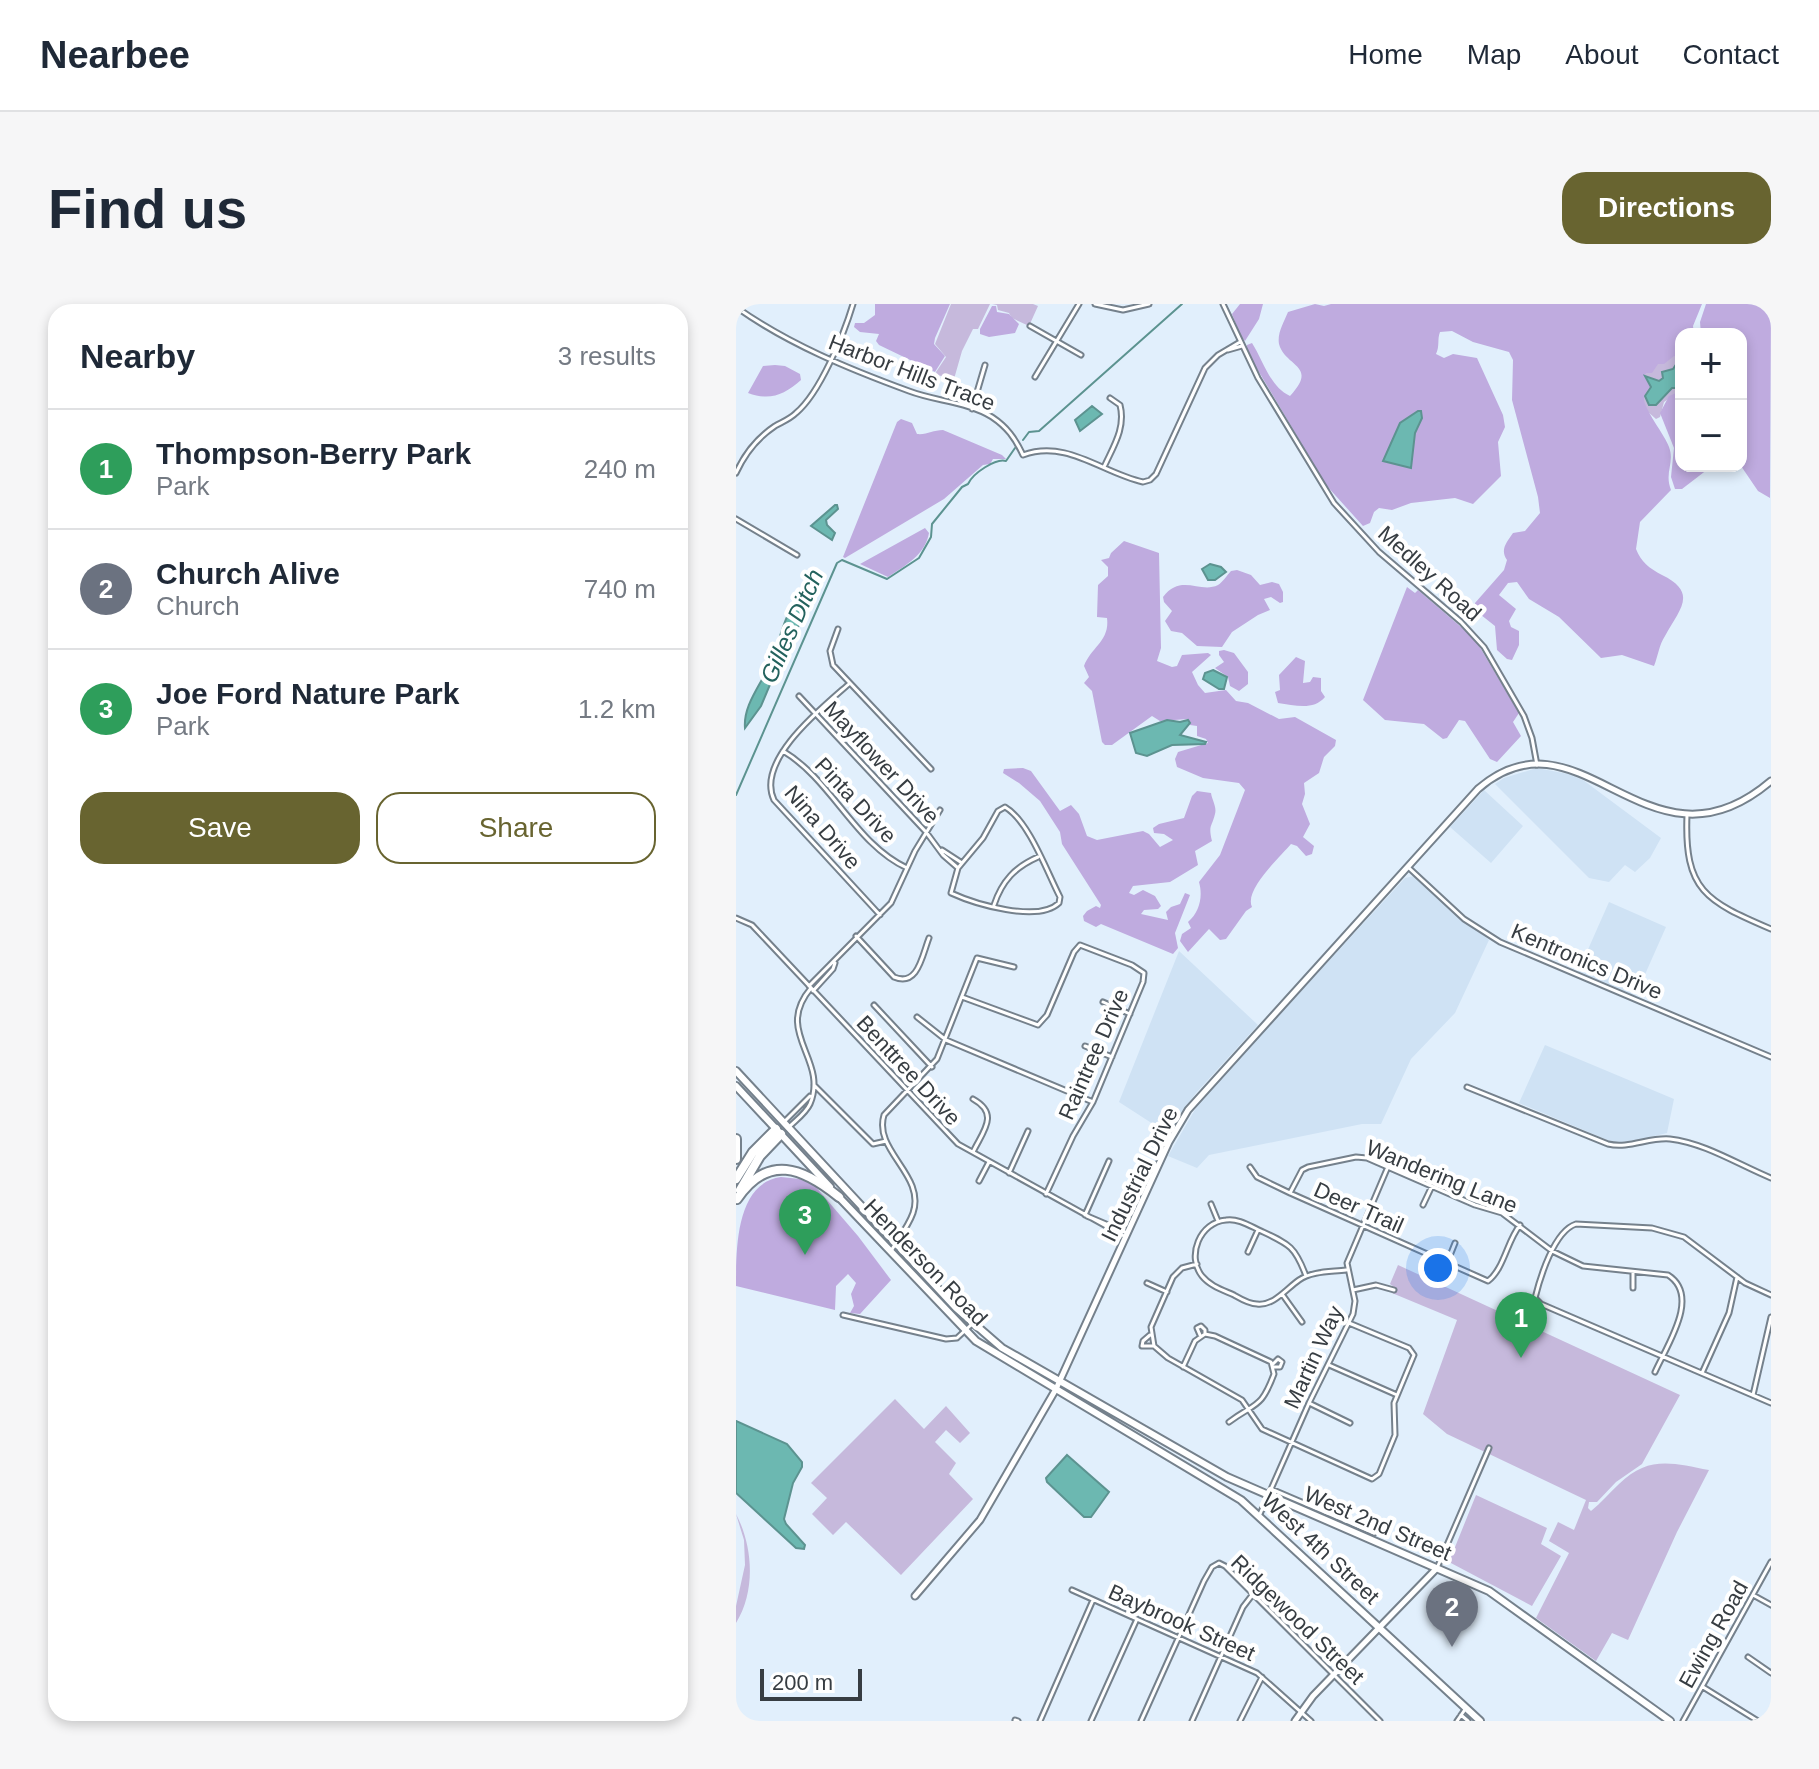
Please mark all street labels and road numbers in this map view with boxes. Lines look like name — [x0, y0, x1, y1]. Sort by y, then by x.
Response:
street label: Harbor Hills Trace — [825, 329, 998, 416]
street label: Medley Road — [1373, 521, 1486, 626]
street label: Mayflower Drive — [819, 696, 945, 829]
street label: Pinta Drive — [810, 752, 901, 848]
street label: Nina Drive — [779, 780, 866, 874]
street label: Kentronics Drive — [1508, 918, 1666, 1004]
street label: Raintree Drive — [1053, 985, 1133, 1124]
street label: Benttree Drive — [852, 1010, 966, 1130]
street label: Industrial Drive — [1096, 1103, 1183, 1246]
street label: Wandering Lane — [1363, 1135, 1521, 1218]
street label: Deer Trail — [1310, 1177, 1407, 1238]
street label: Henderson Road — [859, 1194, 992, 1331]
street label: Martin Way — [1279, 1302, 1348, 1413]
street label: West 2nd Street — [1301, 1481, 1455, 1566]
street label: West 4th Street — [1257, 1488, 1384, 1609]
street label: Ridgewood Street — [1226, 1550, 1369, 1689]
street label: Ewing Road — [1674, 1576, 1753, 1692]
street label: Baybrook Street — [1105, 1579, 1259, 1666]

